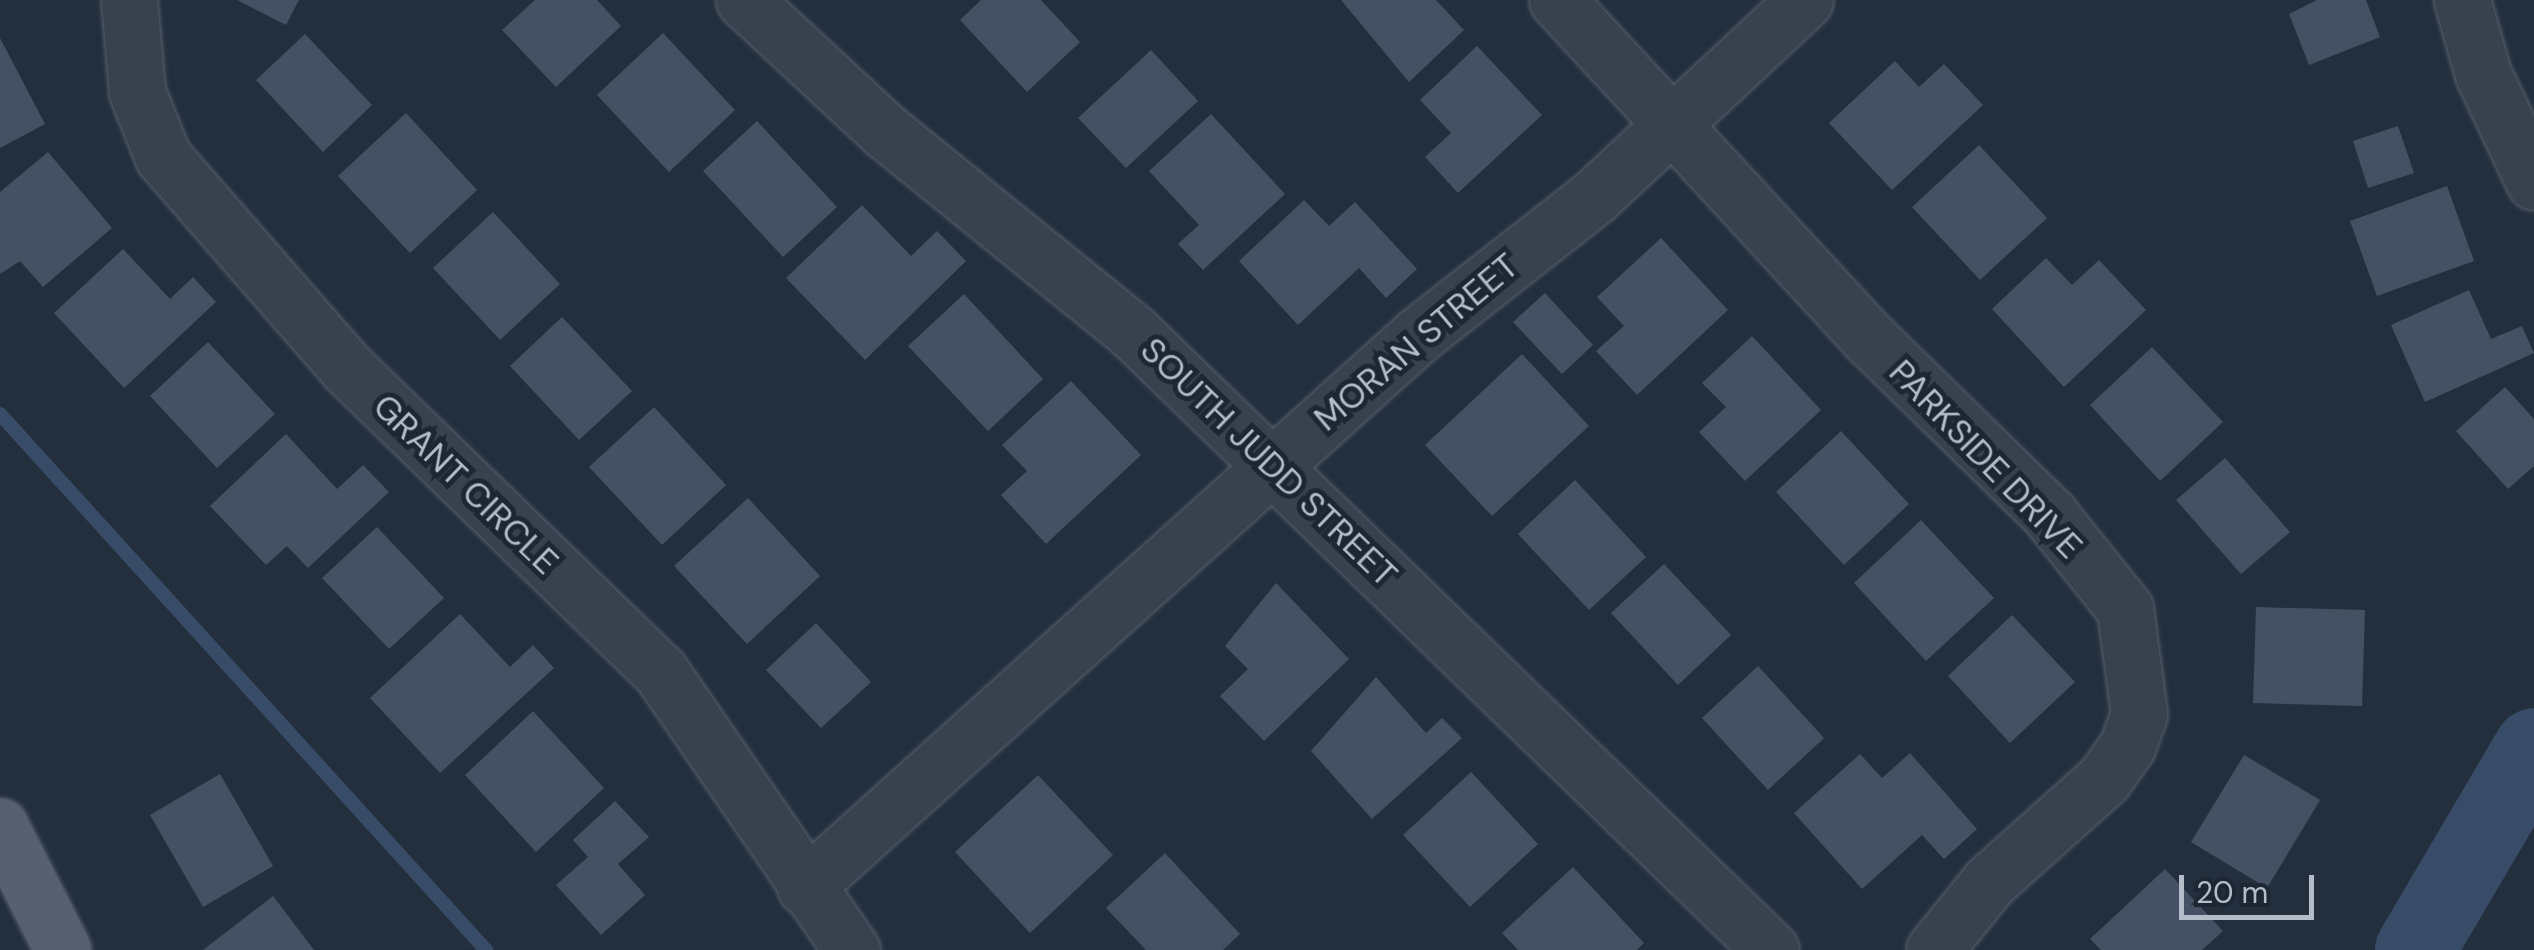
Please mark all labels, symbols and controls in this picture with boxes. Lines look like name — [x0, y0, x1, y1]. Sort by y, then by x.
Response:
street label: MORAN STREET — [1305, 244, 1527, 440]
street label: SOUTH JUDD STREET — [1132, 329, 1406, 595]
street label: PARKSIDE DRIVE — [1881, 351, 2091, 567]
street label: GRANT CIRCLE — [365, 385, 567, 583]
scale bar — [2184, 855, 2319, 917]
text: 20 m — [2196, 873, 2268, 912]

